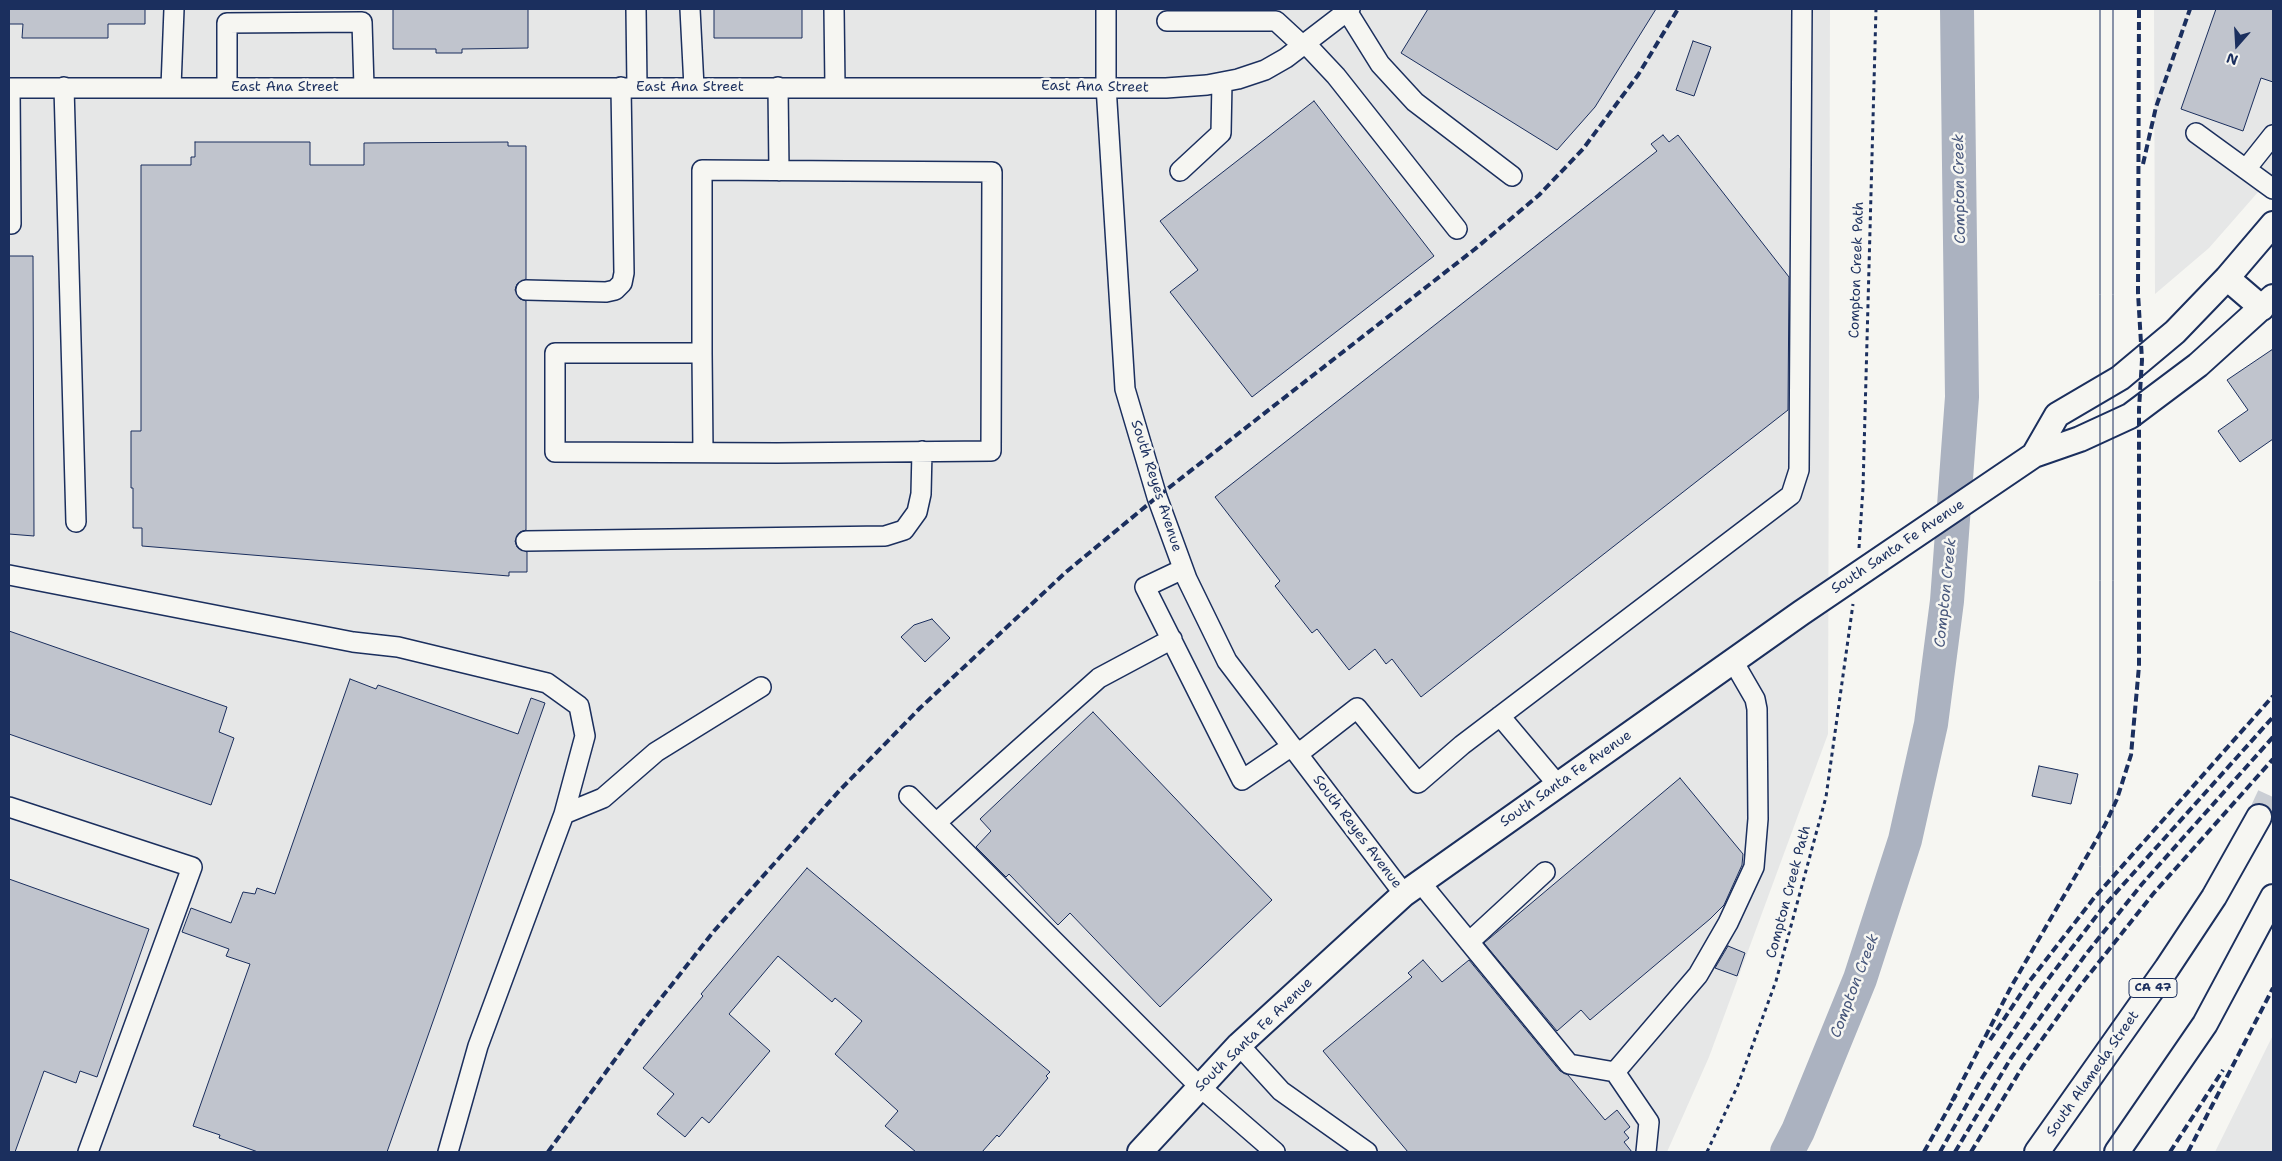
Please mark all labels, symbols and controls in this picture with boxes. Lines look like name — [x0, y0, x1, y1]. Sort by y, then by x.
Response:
north arrow — [2212, 20, 2262, 70]
text: N — [2224, 49, 2240, 69]
street label: East Ana Street — [1041, 78, 1149, 96]
street label: East Ana Street — [231, 79, 339, 95]
street label: East Ana Street — [636, 79, 744, 95]
water label: Compton Creek — [1950, 134, 1970, 244]
street label: Compton Creek Path — [1846, 201, 1868, 339]
street label: South Reyes Avenue — [1127, 418, 1185, 554]
street label: South Santa Fe Avenue — [1828, 496, 1968, 598]
water label: Compton Creek — [1931, 537, 1961, 649]
street label: South Santa Fe Avenue — [1497, 727, 1635, 831]
street label: South Reyes Avenue — [1309, 772, 1405, 892]
street label: Compton Creek Path — [1763, 824, 1815, 960]
water label: Compton Creek — [1827, 931, 1883, 1041]
street label: South Santa Fe Avenue — [1192, 975, 1316, 1095]
road number: CA 47 — [2129, 978, 2177, 998]
street label: South Alameda Street — [2043, 1008, 2143, 1140]

